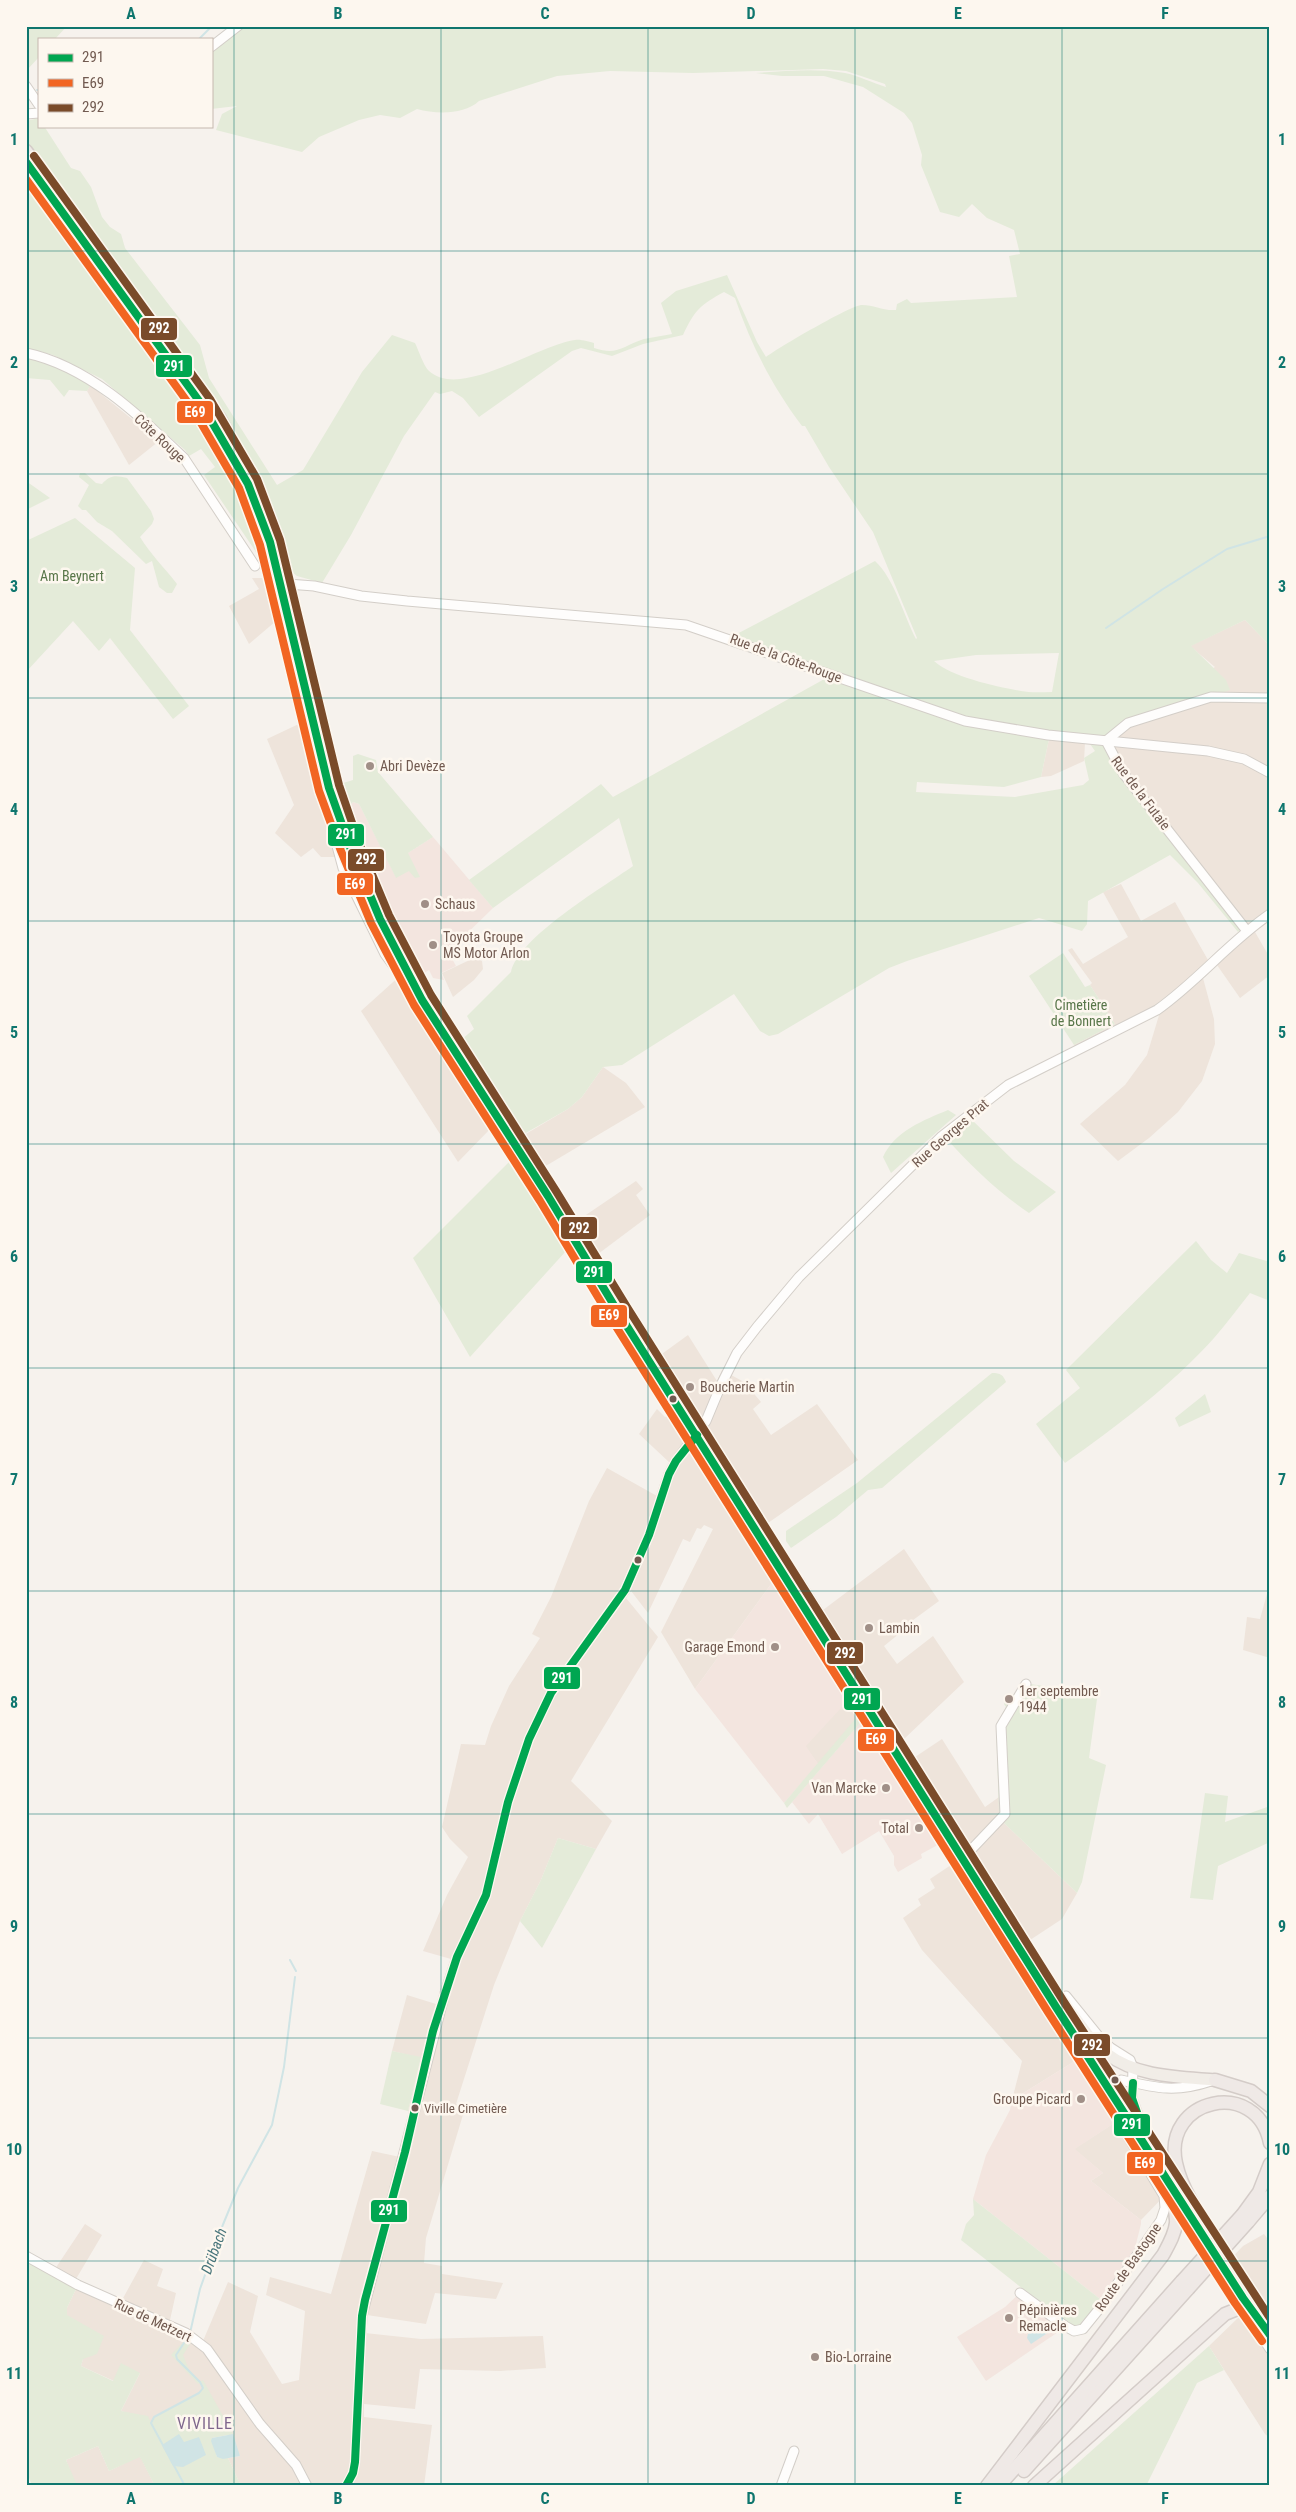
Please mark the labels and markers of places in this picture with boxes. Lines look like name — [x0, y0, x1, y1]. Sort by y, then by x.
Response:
place label: Abri Devèze — [380, 758, 446, 774]
marker: Abri Devèze — [364, 760, 376, 772]
place label: Schaus — [435, 896, 475, 912]
marker: Schaus — [419, 898, 431, 910]
place label: Toyota Groupe MS Motor Arlon — [443, 929, 530, 961]
marker: Toyota Groupe MS Motor Arlon — [427, 939, 439, 951]
place label: Boucherie Martin — [700, 1379, 795, 1395]
marker: Boucherie Martin — [684, 1381, 696, 1393]
unlabelled marker — [668, 1394, 678, 1404]
unlabelled marker — [633, 1555, 643, 1565]
place label: Lambin — [879, 1620, 920, 1636]
marker: Lambin — [863, 1622, 875, 1634]
place label: Garage Emond — [684, 1639, 765, 1655]
marker: Garage Emond — [769, 1641, 781, 1653]
place label: 1er septembre 1944 — [1019, 1683, 1099, 1715]
marker: 1er septembre 1944 — [1003, 1693, 1015, 1705]
place label: Van Marcke — [811, 1780, 876, 1796]
marker: Van Marcke — [880, 1782, 892, 1794]
place label: Total — [881, 1820, 909, 1836]
marker: Total — [913, 1822, 925, 1834]
unlabelled marker — [1110, 2075, 1120, 2085]
place label: Groupe Picard — [993, 2091, 1071, 2107]
marker: Groupe Picard — [1075, 2093, 1087, 2105]
place label: Viville Cimetière — [424, 2101, 507, 2116]
marker: Viville Cimetière — [410, 2103, 420, 2113]
place label: Pépinières Remacle — [1019, 2302, 1077, 2334]
marker: Pépinières Remacle — [1003, 2312, 1015, 2324]
place label: Bio-Lorraine — [825, 2349, 892, 2365]
marker: Bio-Lorraine — [809, 2351, 821, 2363]

